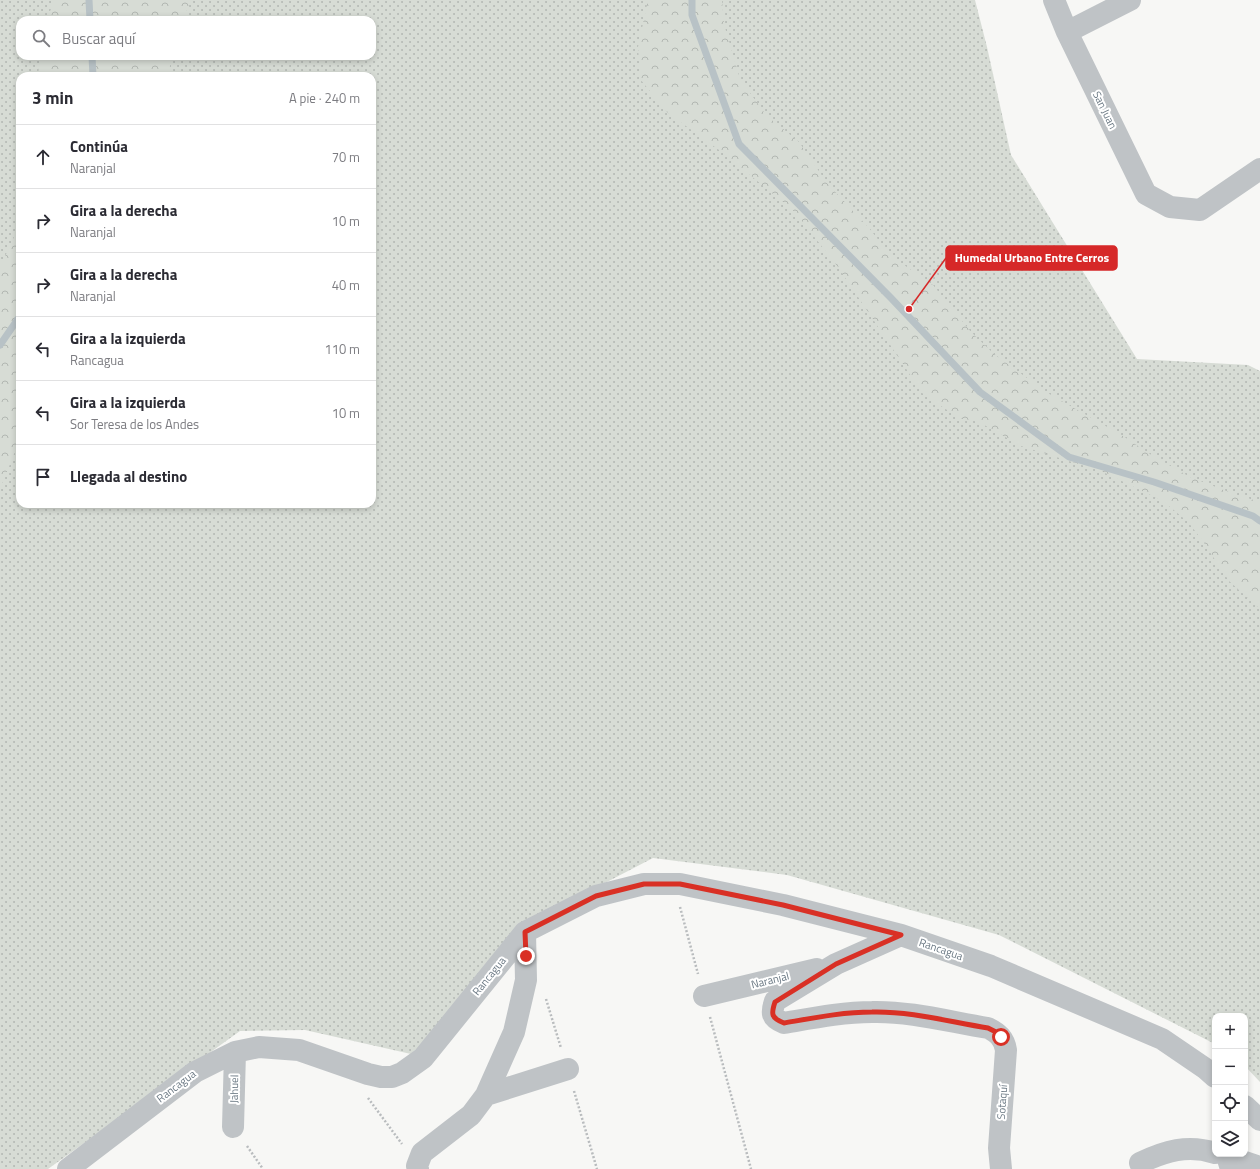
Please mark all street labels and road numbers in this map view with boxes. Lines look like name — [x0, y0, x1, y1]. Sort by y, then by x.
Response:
street label: San Juan — [1089, 88, 1121, 132]
street label: Rancagua — [917, 934, 966, 964]
street label: Rancagua — [468, 953, 510, 999]
street label: Naranjal — [749, 968, 791, 992]
street label: Rancagua — [153, 1066, 199, 1106]
street label: Jahuel — [226, 1075, 242, 1103]
street label: Sotaquí — [993, 1082, 1011, 1120]

